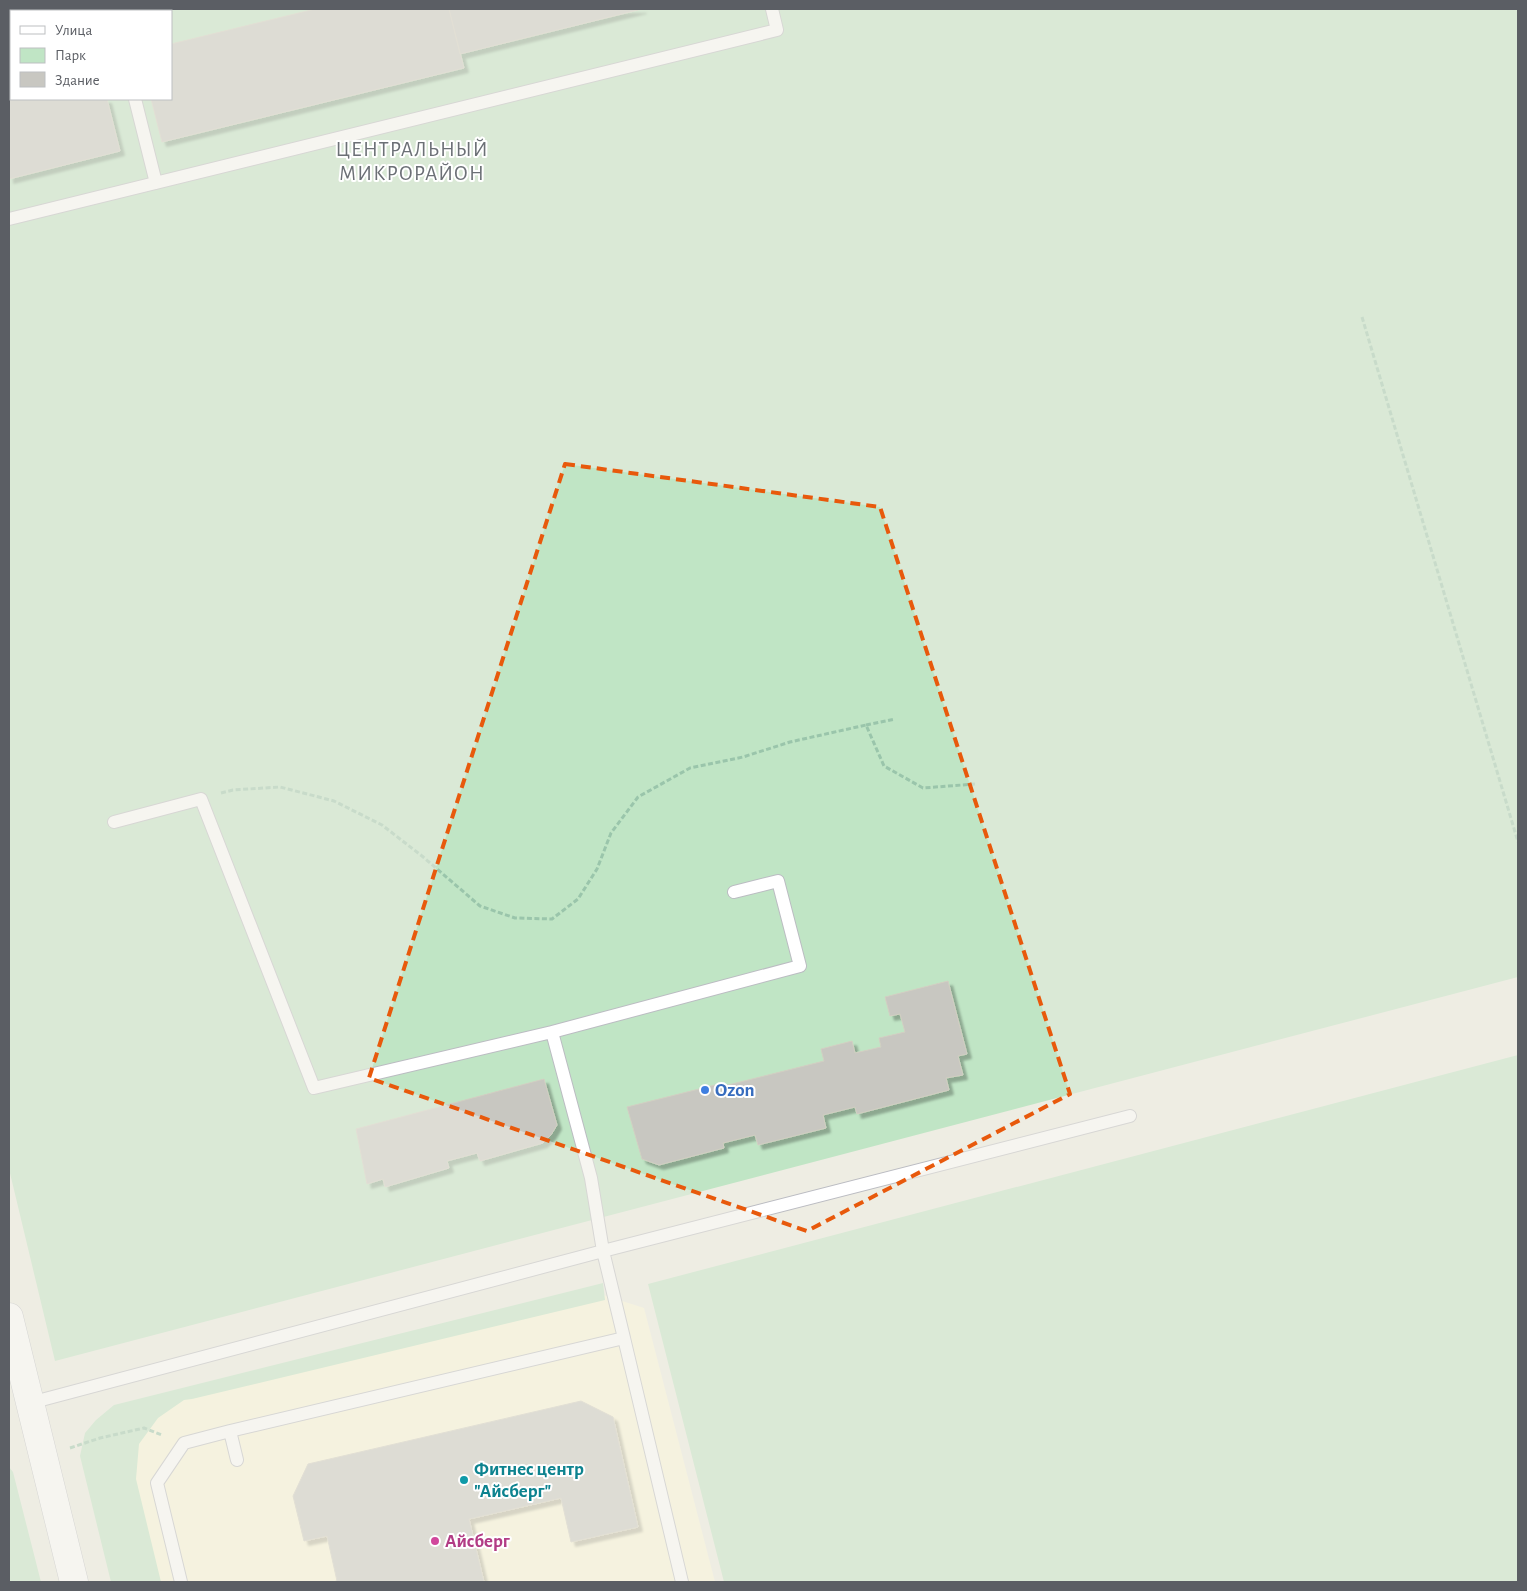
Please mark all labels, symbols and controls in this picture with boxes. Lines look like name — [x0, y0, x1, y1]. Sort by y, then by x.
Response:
legend — [10, 10, 172, 100]
text: Улица — [55, 23, 92, 38]
text: Парк — [55, 48, 86, 63]
text: Здание — [55, 73, 100, 88]
district label: ЦЕНТРАЛЬНЫЙ МИКРОРАЙОН — [335, 138, 489, 184]
place label: Ozon — [715, 1081, 754, 1100]
marker: Ozon — [699, 1084, 711, 1096]
place label: Фитнес центр "Айсберг" — [474, 1460, 584, 1501]
marker: Фитнес центр "Айсберг" — [458, 1474, 470, 1486]
place label: Айсберг — [445, 1532, 511, 1551]
marker: Айсберг — [429, 1535, 441, 1547]

